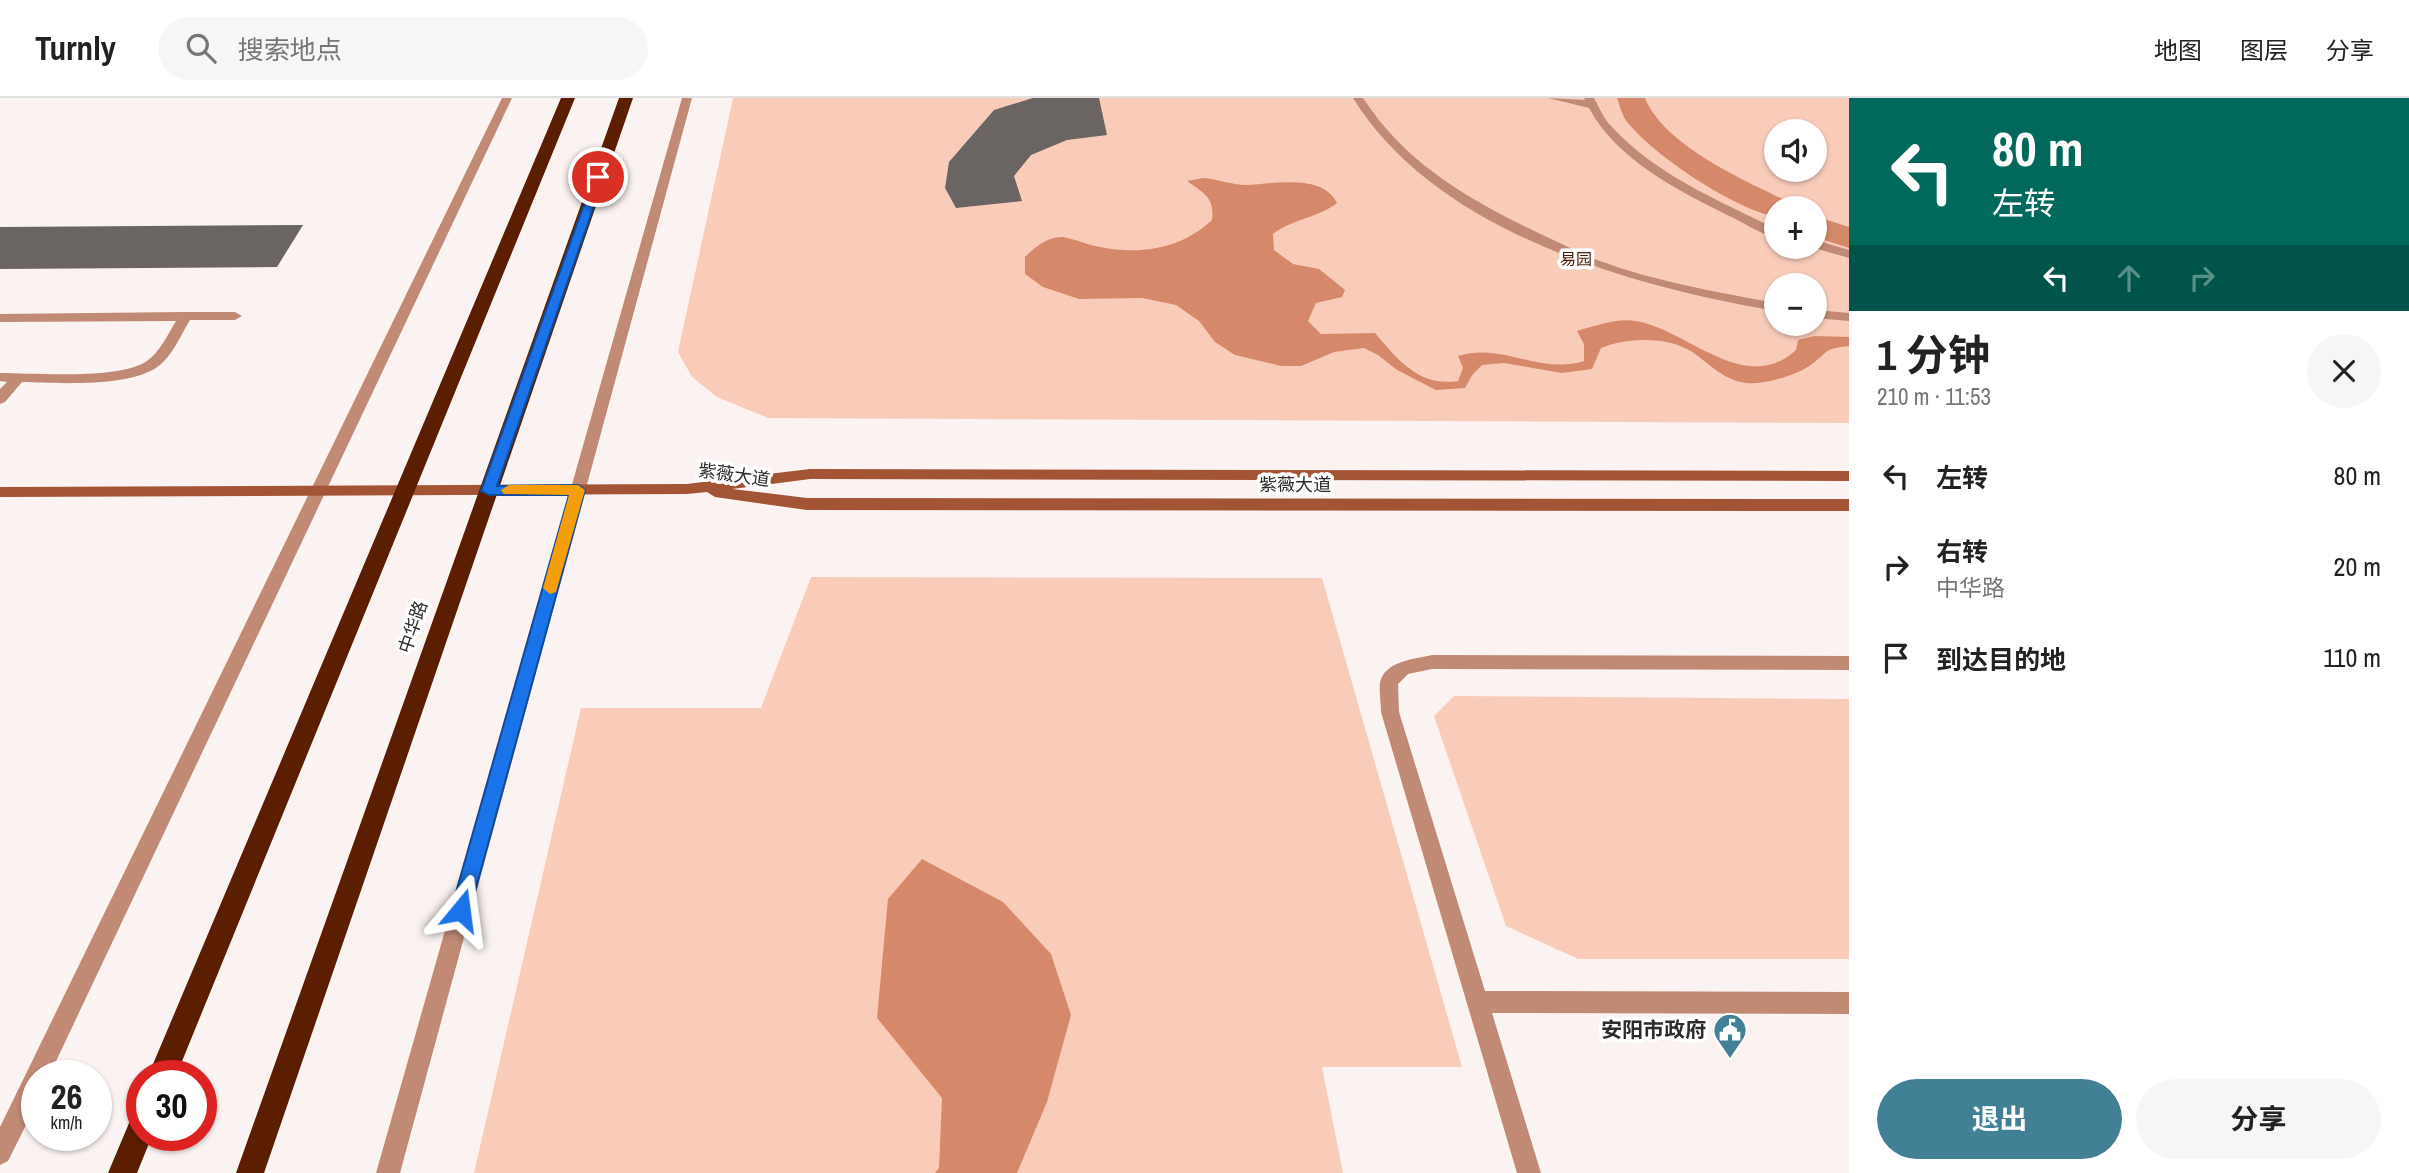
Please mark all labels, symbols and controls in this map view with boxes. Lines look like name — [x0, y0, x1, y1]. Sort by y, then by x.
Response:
search box — [158, 17, 648, 80]
text: Turnly — [35, 26, 116, 70]
icon: search — [182, 29, 220, 67]
text: 搜索地点 — [238, 32, 342, 67]
text: 地图 — [2154, 34, 2202, 66]
text: 图层 — [2240, 34, 2288, 66]
text: 分享 — [2326, 34, 2374, 66]
text: 80 m — [1992, 115, 2084, 181]
map controls — [1764, 119, 1827, 336]
button: sound — [1764, 119, 1827, 182]
icon: left — [1877, 126, 1968, 217]
pin — [568, 147, 628, 207]
icon: arrive — [579, 158, 617, 196]
text: 左转 — [1992, 182, 2056, 225]
button: + — [1764, 196, 1827, 259]
park label: 易园 — [1560, 248, 1592, 270]
icon: left — [2037, 259, 2075, 297]
icon: ahead — [2110, 259, 2148, 297]
icon: right — [2183, 259, 2221, 297]
button: − — [1764, 273, 1827, 336]
text: 1 分钟 — [1877, 327, 1990, 383]
button: close — [2307, 334, 2381, 408]
text: 210 m · 11:53 — [1877, 381, 1991, 412]
street label: 紫薇大道 — [697, 457, 771, 492]
icon: left — [1877, 457, 1915, 495]
text: 80 m — [2334, 458, 2381, 493]
text: 左转 — [1936, 460, 1988, 495]
street label: 紫薇大道 — [1259, 472, 1331, 497]
text: 右转 — [1936, 534, 1988, 569]
icon: right — [1877, 548, 1915, 586]
text: 20 m — [2334, 549, 2381, 584]
text: 中华路 — [1936, 572, 2005, 603]
street label: 中华路 — [392, 597, 433, 656]
icon: arrive — [1877, 639, 1915, 677]
text: 110 m — [2323, 640, 2381, 675]
text: 到达目的地 — [1936, 642, 2066, 677]
position arrow — [424, 873, 498, 947]
public building icon: 安阳市政府 — [1711, 1011, 1749, 1060]
place label: 安阳市政府 — [1601, 1015, 1706, 1044]
speed limit sign: 30 — [126, 1060, 217, 1151]
text: 26 — [51, 1073, 82, 1120]
button: 退出 — [1877, 1079, 2122, 1159]
button: 分享 — [2136, 1079, 2381, 1159]
text: km/h — [51, 1110, 83, 1135]

